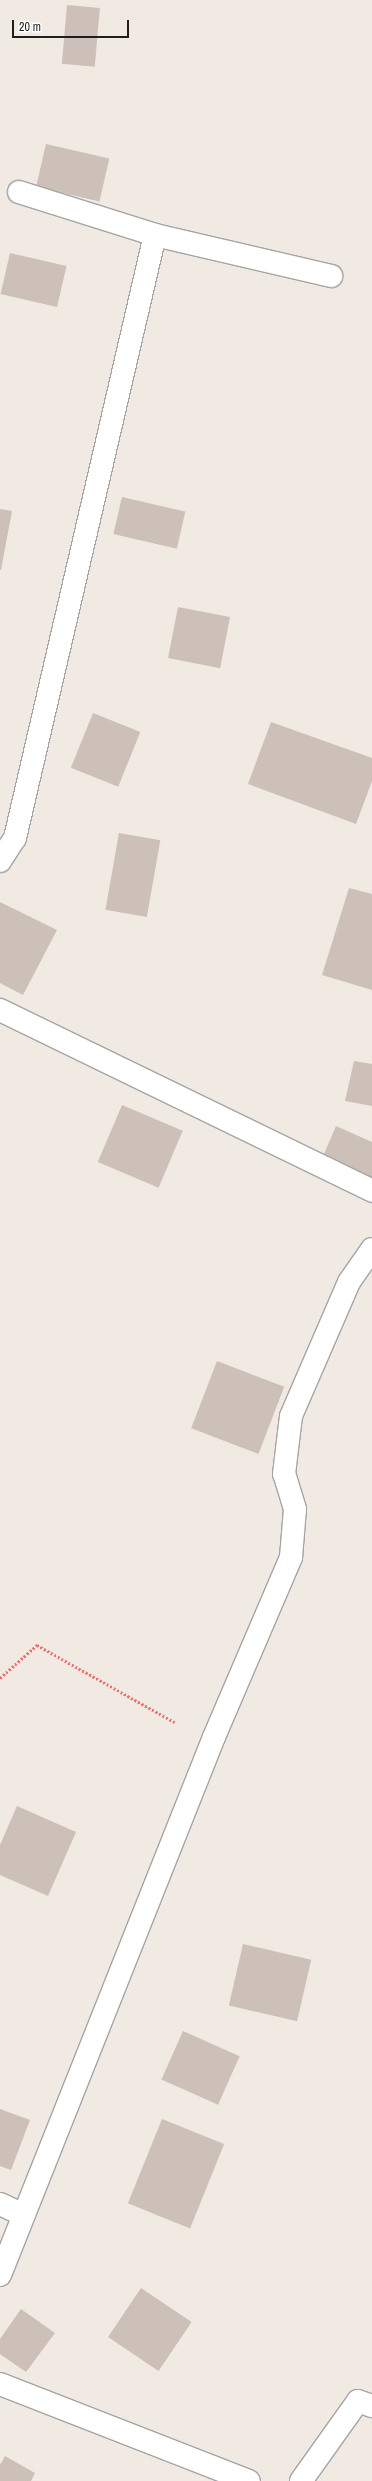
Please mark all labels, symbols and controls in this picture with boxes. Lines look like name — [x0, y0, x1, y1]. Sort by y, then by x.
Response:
scale bar — [14, 12, 131, 38]
text: 20 m — [19, 19, 41, 35]

